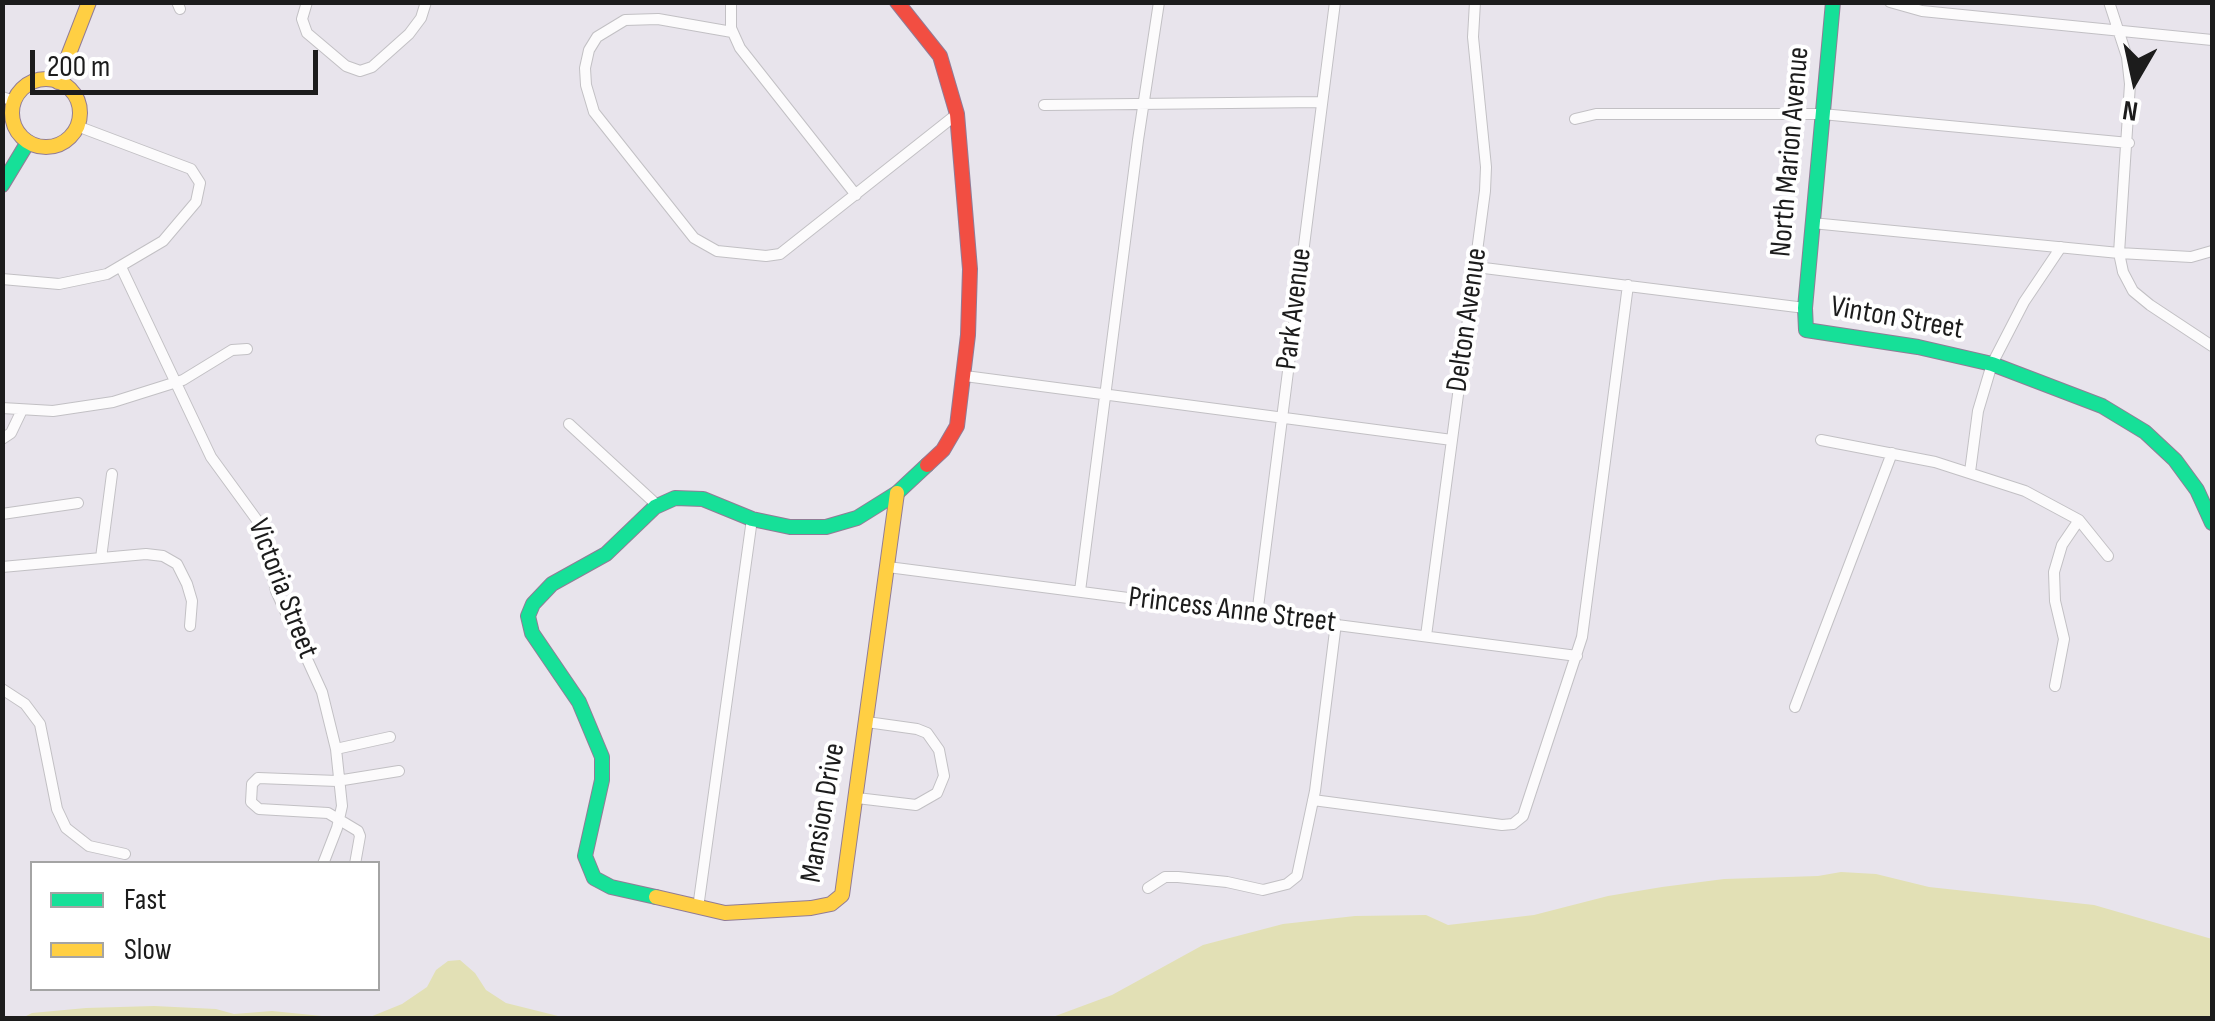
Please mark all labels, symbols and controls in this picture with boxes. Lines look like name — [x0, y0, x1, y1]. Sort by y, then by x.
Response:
scale bar — [35, 30, 322, 92]
north arrow — [2085, 30, 2185, 130]
street label: North Marion Avenue — [1764, 46, 1818, 258]
text: 200 m — [47, 49, 110, 85]
text: N — [2120, 93, 2140, 128]
street label: Park Avenue — [1270, 246, 1320, 372]
street label: Delton Avenue — [1440, 246, 1496, 394]
street label: Vinton Street — [1828, 290, 1966, 348]
street label: Victoria Street — [239, 514, 325, 664]
street label: Princess Anne Street — [1126, 580, 1338, 642]
street label: Mansion Drive — [794, 740, 854, 886]
legend — [30, 861, 380, 991]
text: Fast — [124, 882, 166, 918]
text: Slow — [124, 932, 172, 968]

